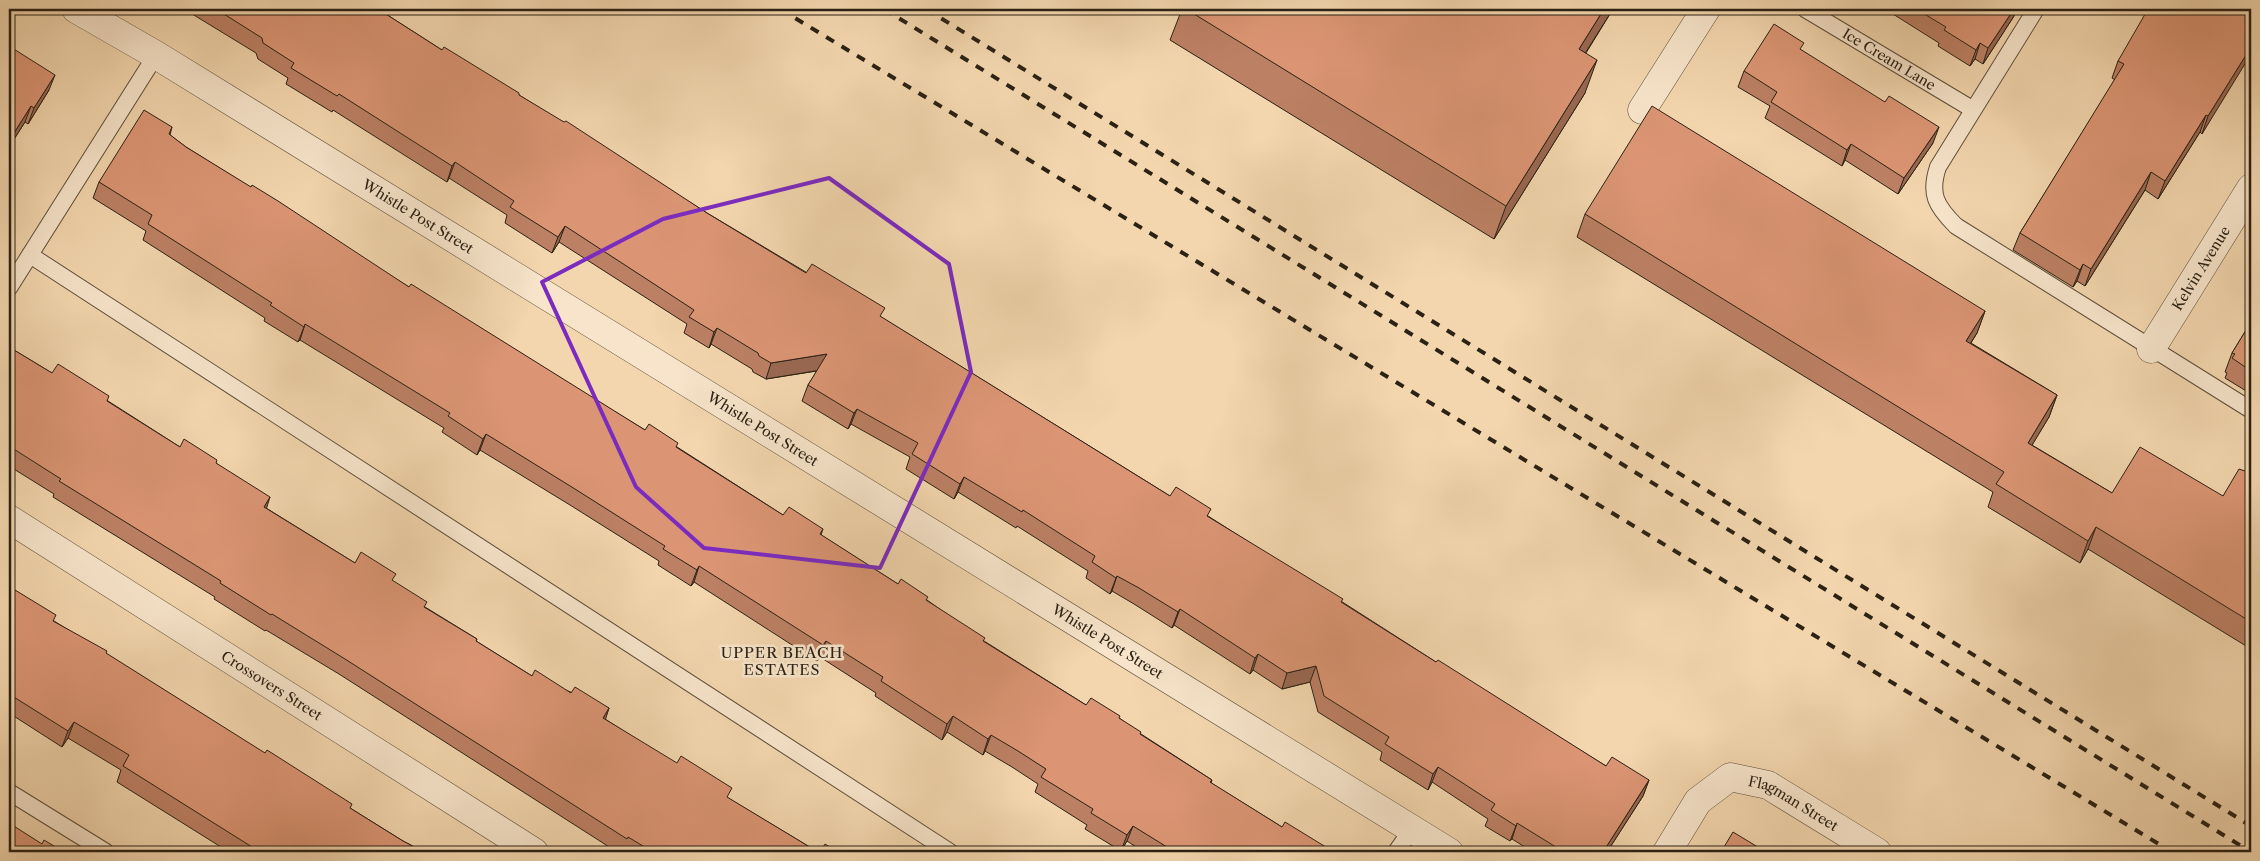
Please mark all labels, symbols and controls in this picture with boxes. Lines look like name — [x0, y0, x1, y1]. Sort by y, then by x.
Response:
street label: Ice Cream Lane — [1839, 24, 1939, 94]
street label: Whistle Post Street — [358, 175, 477, 258]
street label: Kelvin Avenue — [2168, 223, 2234, 314]
street label: Whistle Post Street — [703, 387, 822, 470]
street label: Whistle Post Street — [1048, 600, 1166, 683]
district label: UPPER BEACH ESTATES — [721, 643, 843, 679]
street label: Crossovers Street — [218, 647, 325, 724]
street label: Flagman Street — [1747, 772, 1842, 835]

